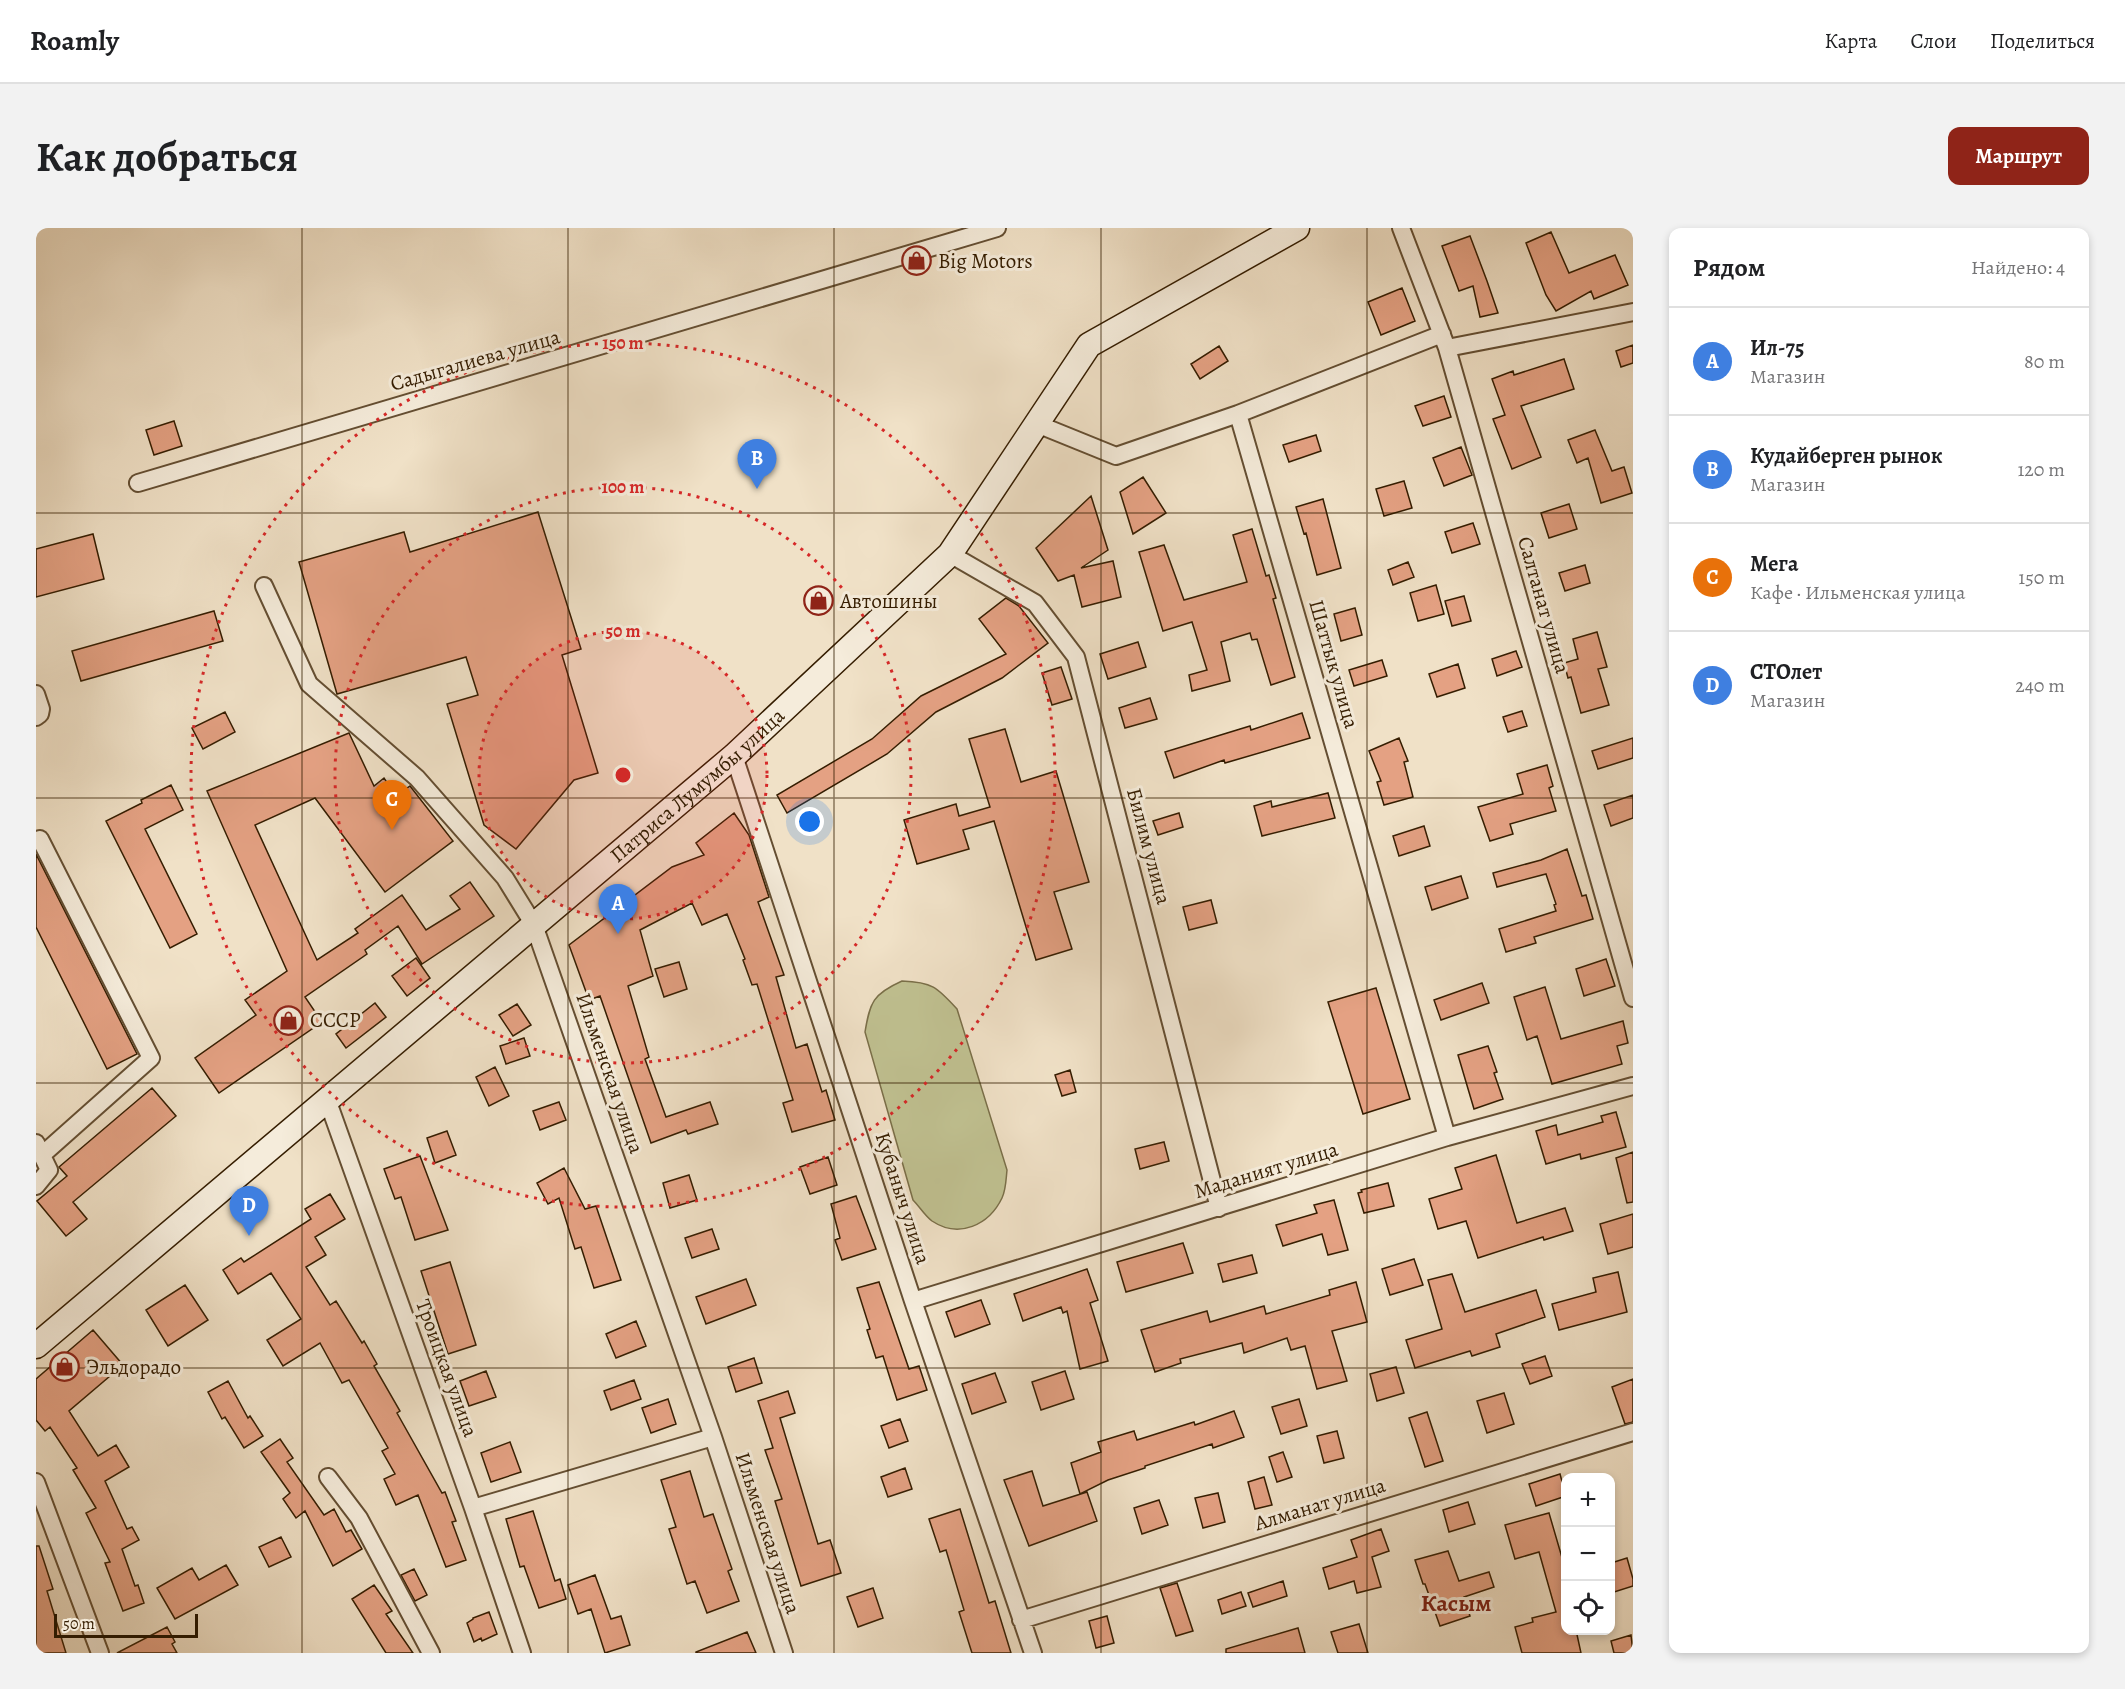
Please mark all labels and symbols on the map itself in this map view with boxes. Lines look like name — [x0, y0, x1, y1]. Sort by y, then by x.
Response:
shop icon: Big Motors — [901, 245, 933, 277]
place label: Big Motors — [938, 247, 1033, 275]
street label: Садыгалиева улица — [387, 322, 563, 398]
text: 150 m — [602, 331, 644, 355]
pin: B — [738, 440, 776, 489]
text: 100 m — [602, 475, 644, 499]
street label: Салтанат улица — [1511, 533, 1577, 677]
shop icon: Автошины — [803, 585, 835, 617]
place label: Автошины — [839, 587, 937, 615]
street label: Шаттык улица — [1302, 596, 1366, 732]
text: 50 m — [606, 619, 640, 643]
street label: Патриса Лумумбы улица — [604, 702, 791, 869]
centre of rings — [613, 765, 633, 785]
pin: C — [372, 780, 412, 830]
street label: Билим улица — [1120, 785, 1178, 908]
your location — [795, 807, 824, 836]
pin: A — [598, 884, 638, 934]
street label: Ильменская улица — [569, 989, 651, 1157]
shop icon: СССР — [273, 1004, 305, 1036]
place label: СССР — [310, 1006, 361, 1034]
street label: Кубаныч улица — [869, 1129, 938, 1268]
street label: Маданият улица — [1191, 1135, 1342, 1205]
pin: D — [230, 1186, 268, 1236]
street label: Троицкая улица — [409, 1295, 485, 1441]
shop icon: Эльдорадо — [49, 1351, 81, 1383]
place label: Эльдорадо — [86, 1353, 181, 1381]
street label: Ильменская улица — [729, 1449, 807, 1618]
street label: Алманат улица — [1250, 1471, 1389, 1537]
district label: Касым — [1421, 1587, 1491, 1619]
scale bar — [54, 1611, 198, 1638]

